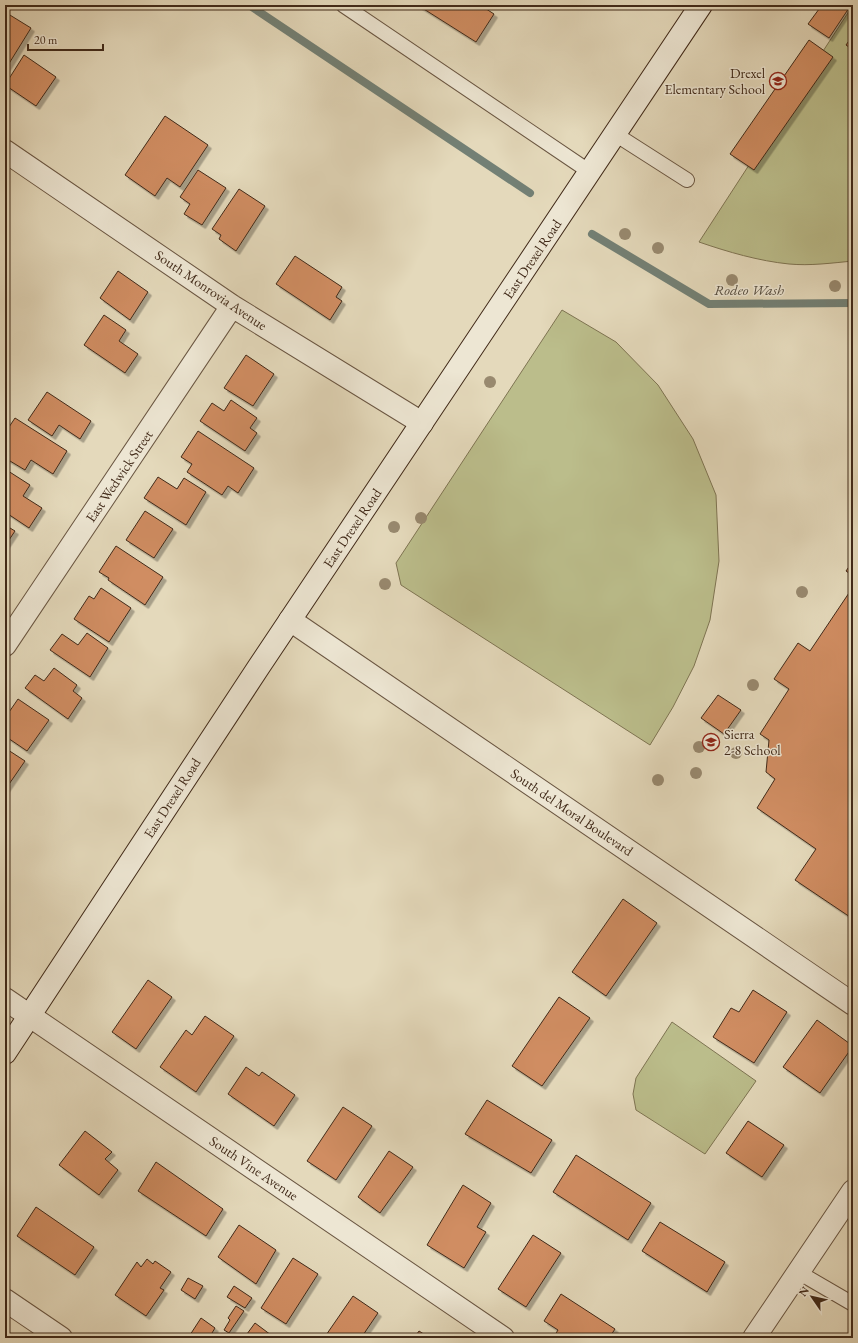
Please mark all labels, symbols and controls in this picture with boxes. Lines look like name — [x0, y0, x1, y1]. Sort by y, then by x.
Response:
scale bar — [28, 26, 103, 52]
text: 20 m — [34, 32, 58, 48]
place label: Drexel Elementary School — [665, 64, 766, 98]
school or university icon: Drexel Elementary School — [768, 71, 788, 91]
street label: East Drexel Road — [499, 215, 566, 302]
street label: South Monrovia Avenue — [151, 246, 271, 335]
water label: Rodeo Wash — [714, 280, 785, 299]
street label: East Wedwick Street — [81, 426, 157, 526]
street label: East Drexel Road — [319, 484, 386, 571]
place label: Sierra 2-8 School — [724, 725, 781, 759]
school or university icon: Sierra 2-8 School — [701, 732, 721, 752]
street label: East Drexel Road — [139, 754, 205, 841]
street label: South del Moral Boulevard — [507, 764, 638, 860]
street label: South Vine Avenue — [206, 1132, 302, 1205]
north arrow — [792, 1277, 832, 1317]
text: N — [795, 1284, 812, 1299]

